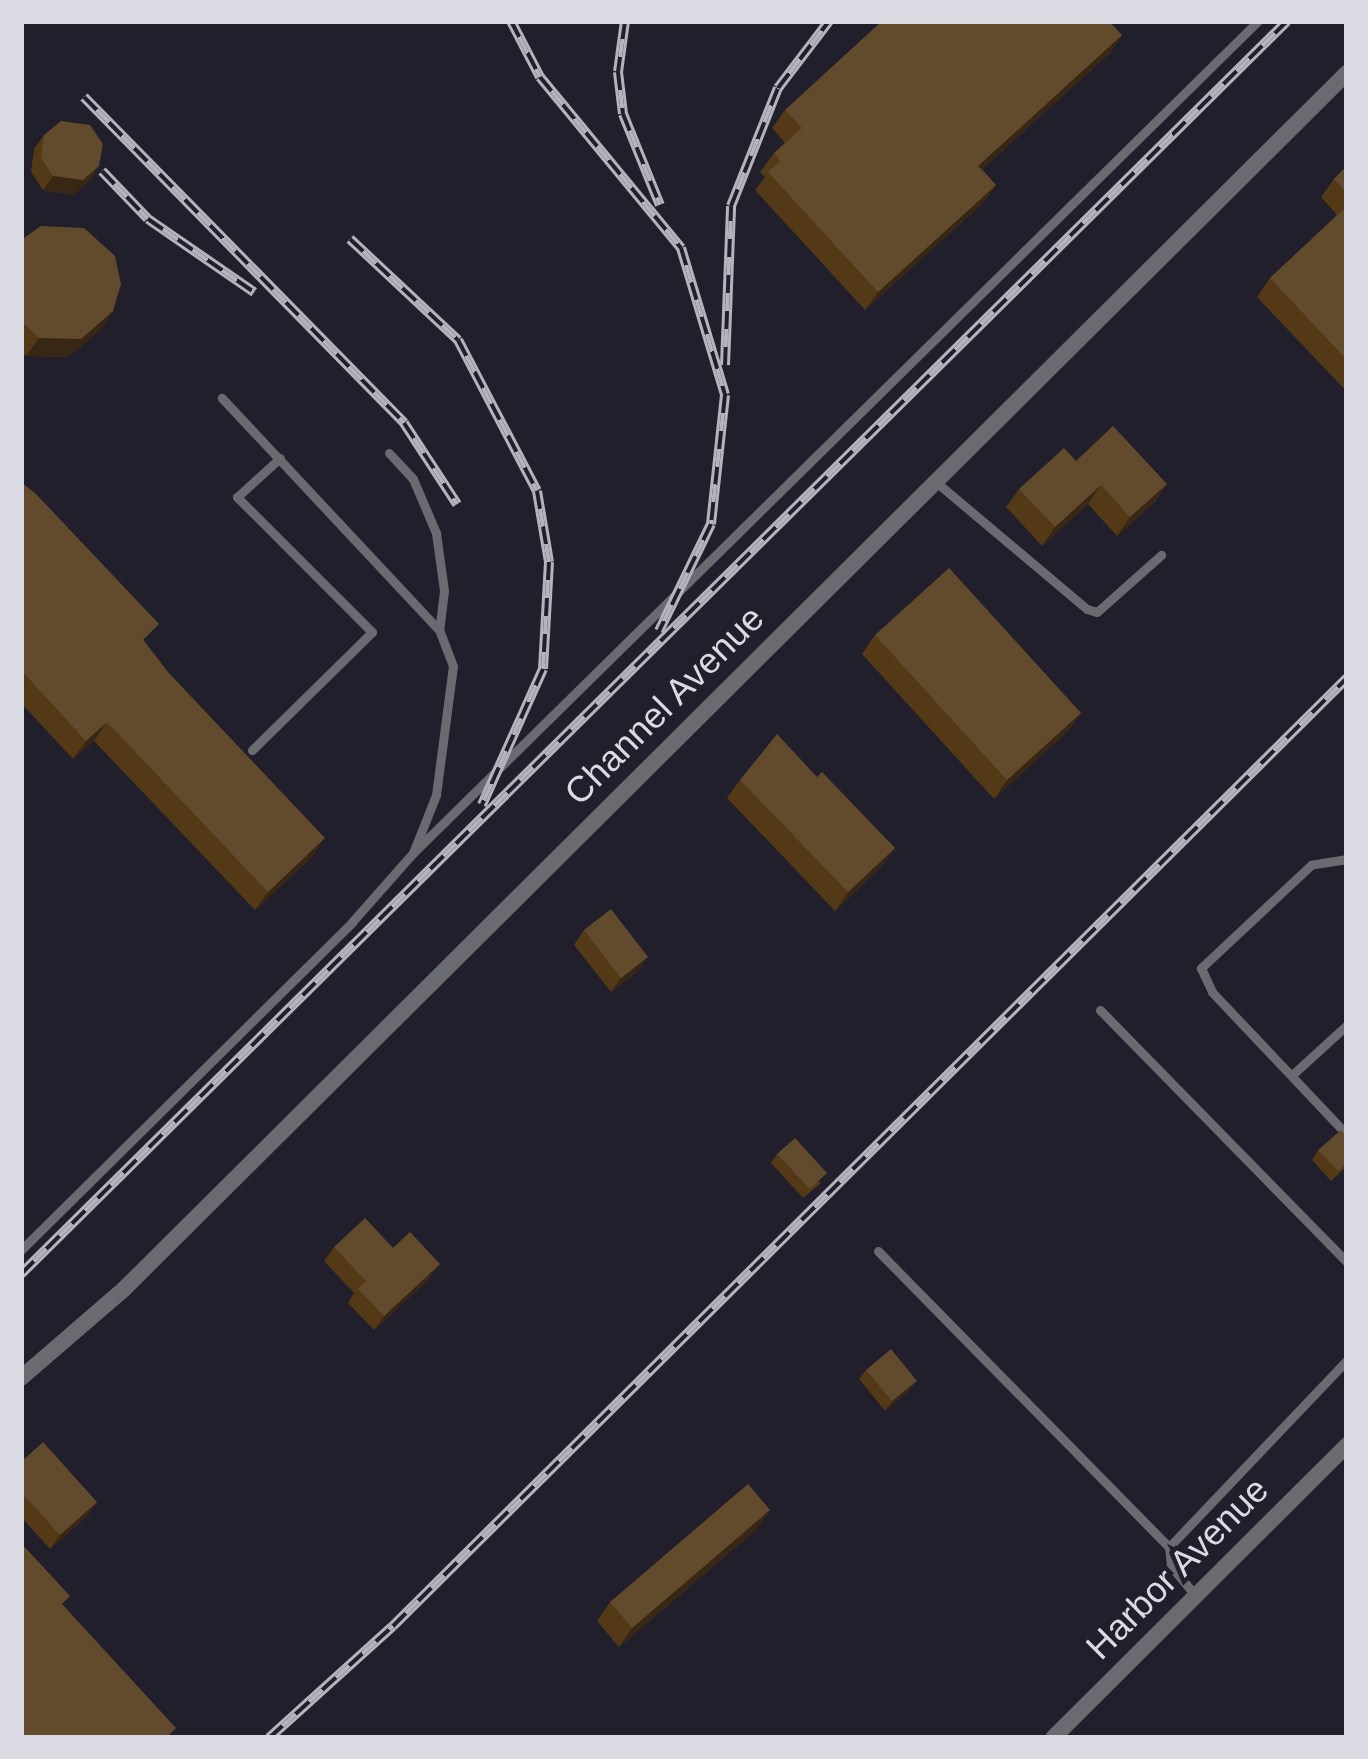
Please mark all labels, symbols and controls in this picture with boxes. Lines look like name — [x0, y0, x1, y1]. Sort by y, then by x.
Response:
street label: Channel Avenue — [555, 596, 773, 814]
street label: Harbor Avenue — [1076, 1467, 1278, 1669]

